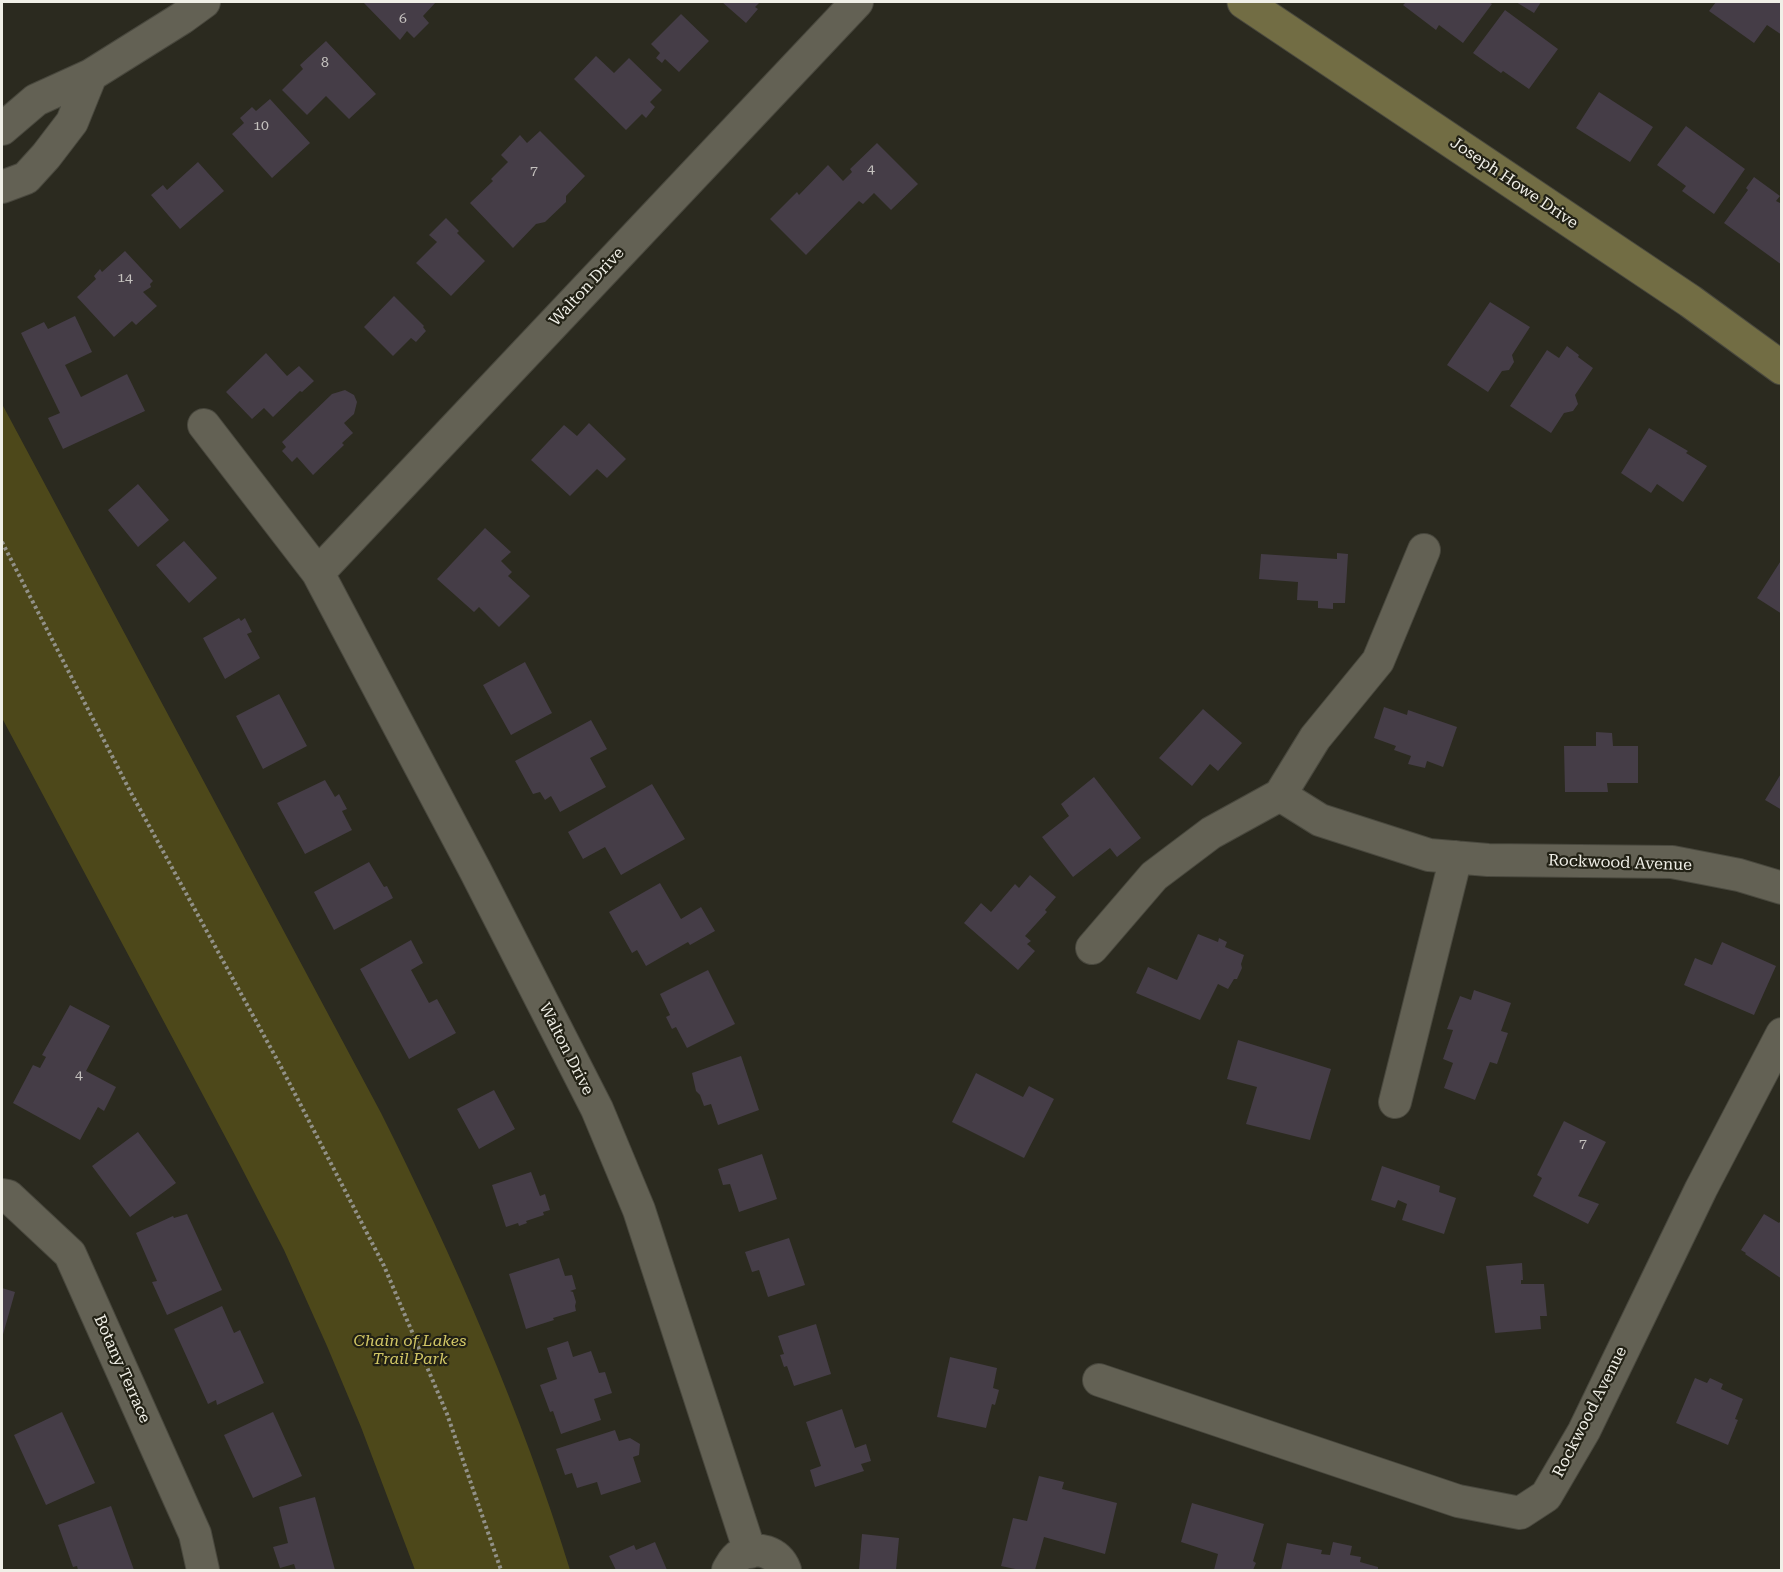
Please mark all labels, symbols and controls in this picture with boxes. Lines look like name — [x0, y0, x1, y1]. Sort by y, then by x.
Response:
house number: 6 — [399, 11, 407, 27]
house number: 8 — [321, 55, 329, 71]
house number: 10 — [253, 118, 269, 134]
street label: Joseph Howe Drive — [1446, 133, 1582, 233]
house number: 4 — [867, 161, 875, 177]
house number: 7 — [530, 163, 538, 179]
street label: Walton Drive — [546, 244, 628, 330]
house number: 14 — [117, 270, 133, 286]
street label: Rockwood Avenue — [1548, 851, 1692, 875]
street label: Walton Drive — [535, 1000, 597, 1098]
house number: 4 — [75, 1067, 83, 1083]
house number: 7 — [1579, 1136, 1587, 1152]
street label: Botany Terrace — [90, 1312, 154, 1426]
park label: Chain of Lakes Trail Park — [354, 1331, 466, 1369]
street label: Rockwood Avenue — [1549, 1344, 1631, 1480]

